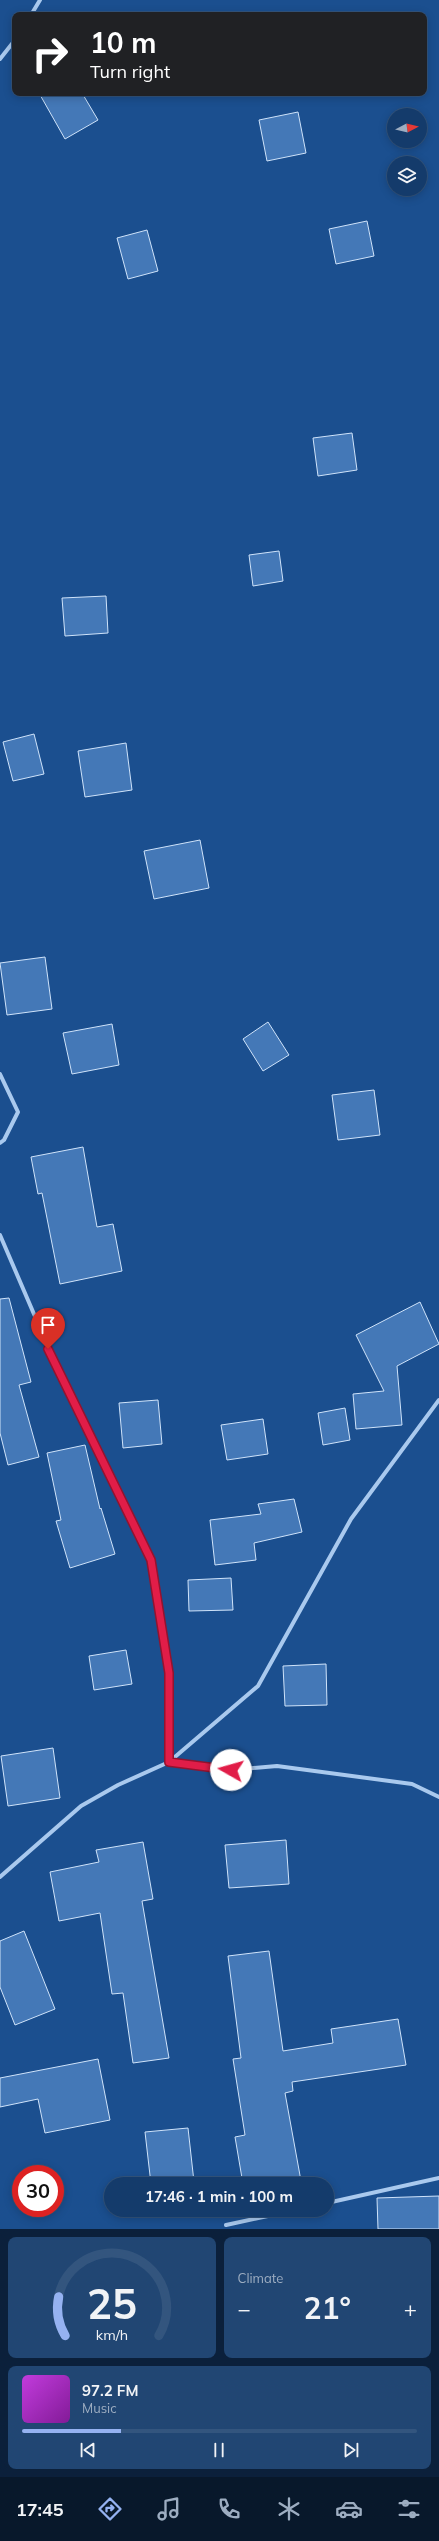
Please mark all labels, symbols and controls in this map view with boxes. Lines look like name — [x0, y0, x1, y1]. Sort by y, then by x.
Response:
text: 10 m — [90, 25, 156, 60]
icon: right — [24, 28, 76, 80]
text: Turn right — [90, 60, 170, 83]
north arrow — [387, 108, 427, 148]
map controls — [387, 108, 427, 196]
button: layers — [387, 156, 427, 196]
pin — [31, 1308, 65, 1349]
icon: arrive — [37, 1314, 59, 1336]
position arrow — [210, 1749, 252, 1791]
speed limit sign: 30 — [12, 2165, 64, 2217]
text: 17:46 · 1 min · 100 m — [145, 2187, 293, 2206]
text: Climate — [238, 2270, 283, 2286]
text: 25 — [87, 2276, 137, 2328]
text: 21° — [304, 2289, 351, 2327]
text: − — [238, 2295, 251, 2323]
text: + — [404, 2295, 417, 2323]
text: km/h — [96, 2325, 128, 2343]
text: 97.2 FM — [82, 2381, 138, 2400]
text: Music — [82, 2400, 117, 2416]
icon: previous — [77, 2439, 99, 2461]
icon: pause — [208, 2439, 230, 2461]
icon: next — [340, 2439, 362, 2461]
icon: directions — [96, 2495, 124, 2523]
icon: music — [155, 2495, 183, 2523]
icon: phone — [215, 2495, 243, 2523]
icon: climate — [275, 2495, 303, 2523]
icon: car — [335, 2495, 363, 2523]
icon: filters — [395, 2495, 423, 2523]
text: 17:45 — [16, 2498, 64, 2521]

